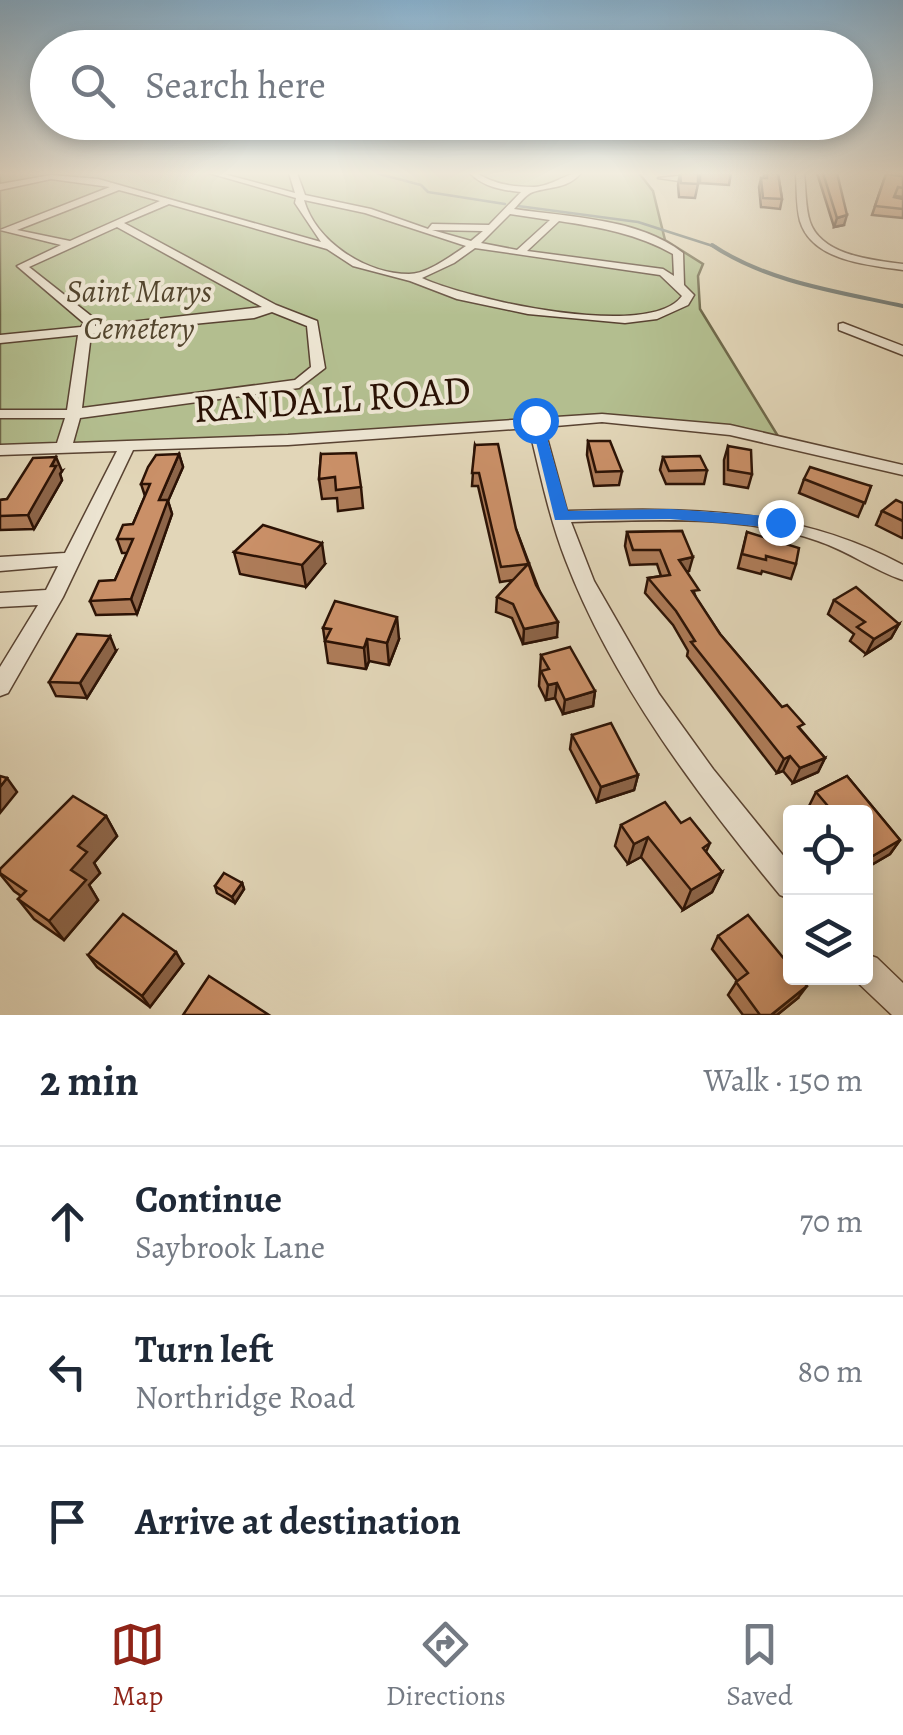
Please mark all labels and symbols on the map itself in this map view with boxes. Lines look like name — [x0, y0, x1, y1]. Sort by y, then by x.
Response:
park label: Saint Marys Cemetery — [66, 269, 212, 350]
street label: RANDALL ROAD — [191, 362, 473, 436]
route start — [513, 398, 559, 444]
route end — [758, 500, 804, 546]

